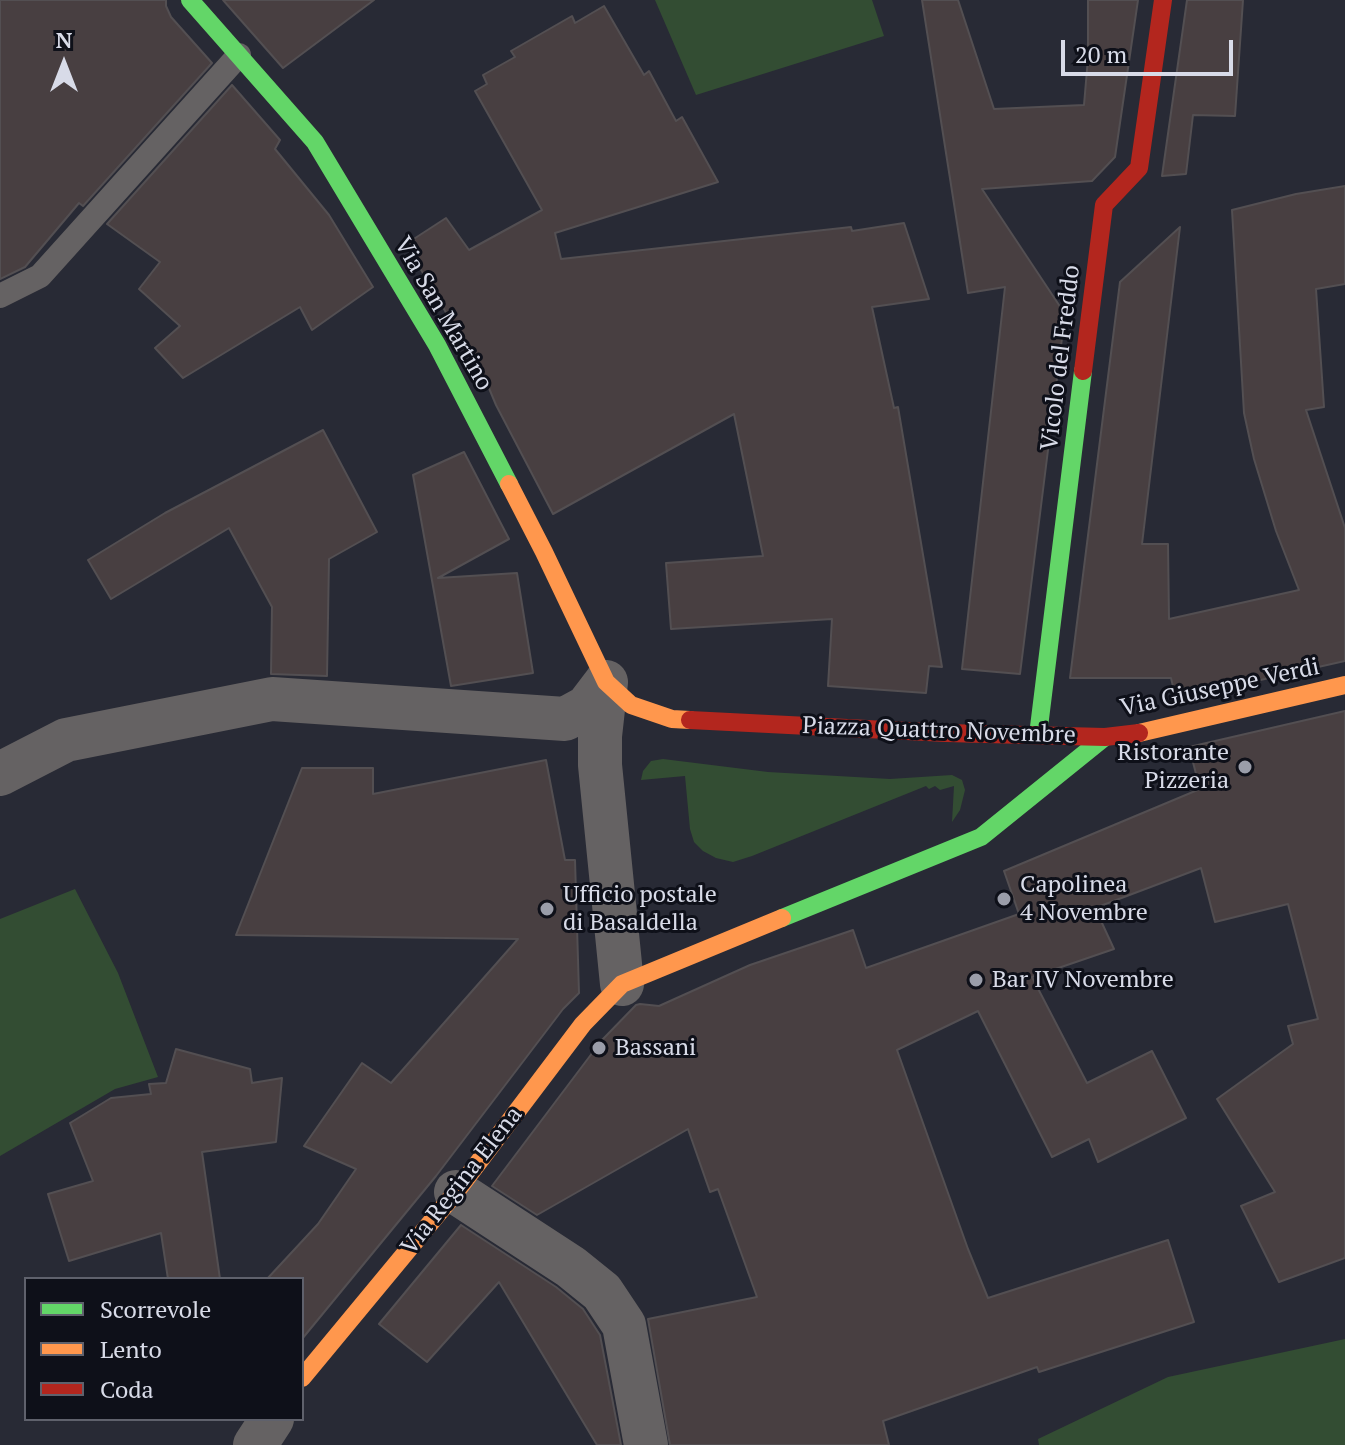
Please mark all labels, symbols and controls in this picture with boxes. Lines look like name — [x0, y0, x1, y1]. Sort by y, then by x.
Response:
north arrow — [24, 24, 104, 104]
scale bar — [1065, 24, 1237, 74]
text: N — [56, 25, 72, 54]
text: 20 m — [1075, 38, 1127, 70]
street label: Via San Martino — [387, 232, 499, 396]
street label: Vicolo del Freddo — [1035, 264, 1087, 452]
street label: Via Giuseppe Verdi — [1118, 653, 1322, 723]
street label: Piazza Quattro Novembre — [802, 712, 1076, 750]
place label: Ristorante Pizzeria — [1117, 739, 1229, 795]
marker: Ristorante Pizzeria — [1236, 758, 1254, 776]
place label: Capolinea 4 Novembre — [1020, 871, 1148, 927]
place label: Ufficio postale di Basaldella — [563, 881, 717, 937]
marker: Capolinea 4 Novembre — [995, 890, 1013, 908]
marker: Ufficio postale di Basaldella — [538, 900, 556, 918]
place label: Bar IV Novembre — [992, 966, 1174, 994]
marker: Bar IV Novembre — [967, 971, 985, 989]
place label: Bassani — [615, 1034, 696, 1062]
marker: Bassani — [590, 1039, 608, 1057]
street label: Via Regina Elena — [395, 1101, 529, 1261]
legend — [24, 1277, 304, 1421]
text: Scorrevole — [100, 1293, 211, 1325]
text: Lento — [100, 1333, 162, 1365]
text: Coda — [100, 1373, 154, 1405]

